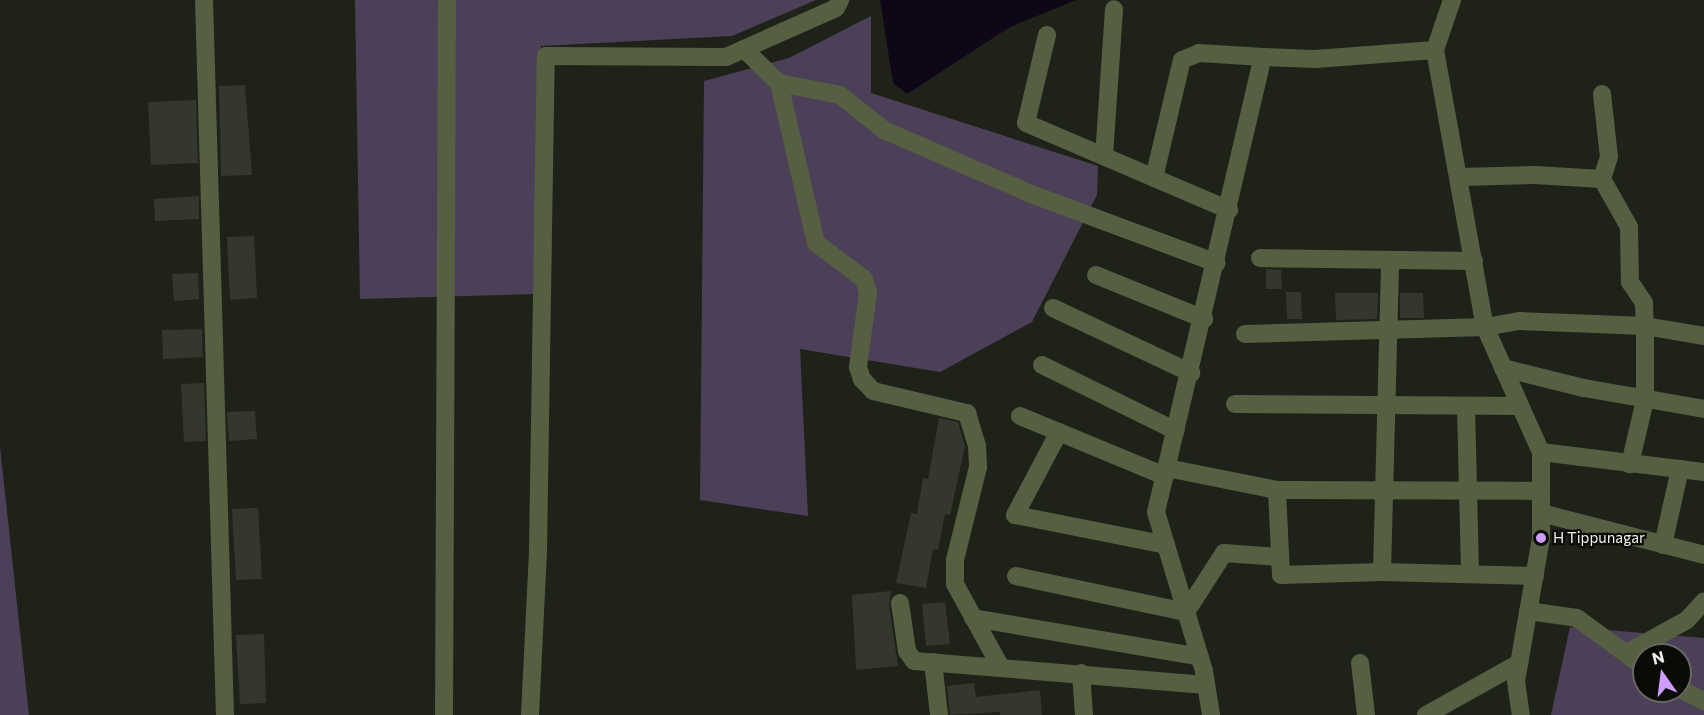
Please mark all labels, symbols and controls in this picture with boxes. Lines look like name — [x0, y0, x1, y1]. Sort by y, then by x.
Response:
place label: H Tippunagar — [1553, 529, 1645, 547]
marker: H Tippunagar — [1534, 531, 1548, 545]
north arrow — [1632, 643, 1692, 703]
text: N — [1650, 646, 1666, 668]

